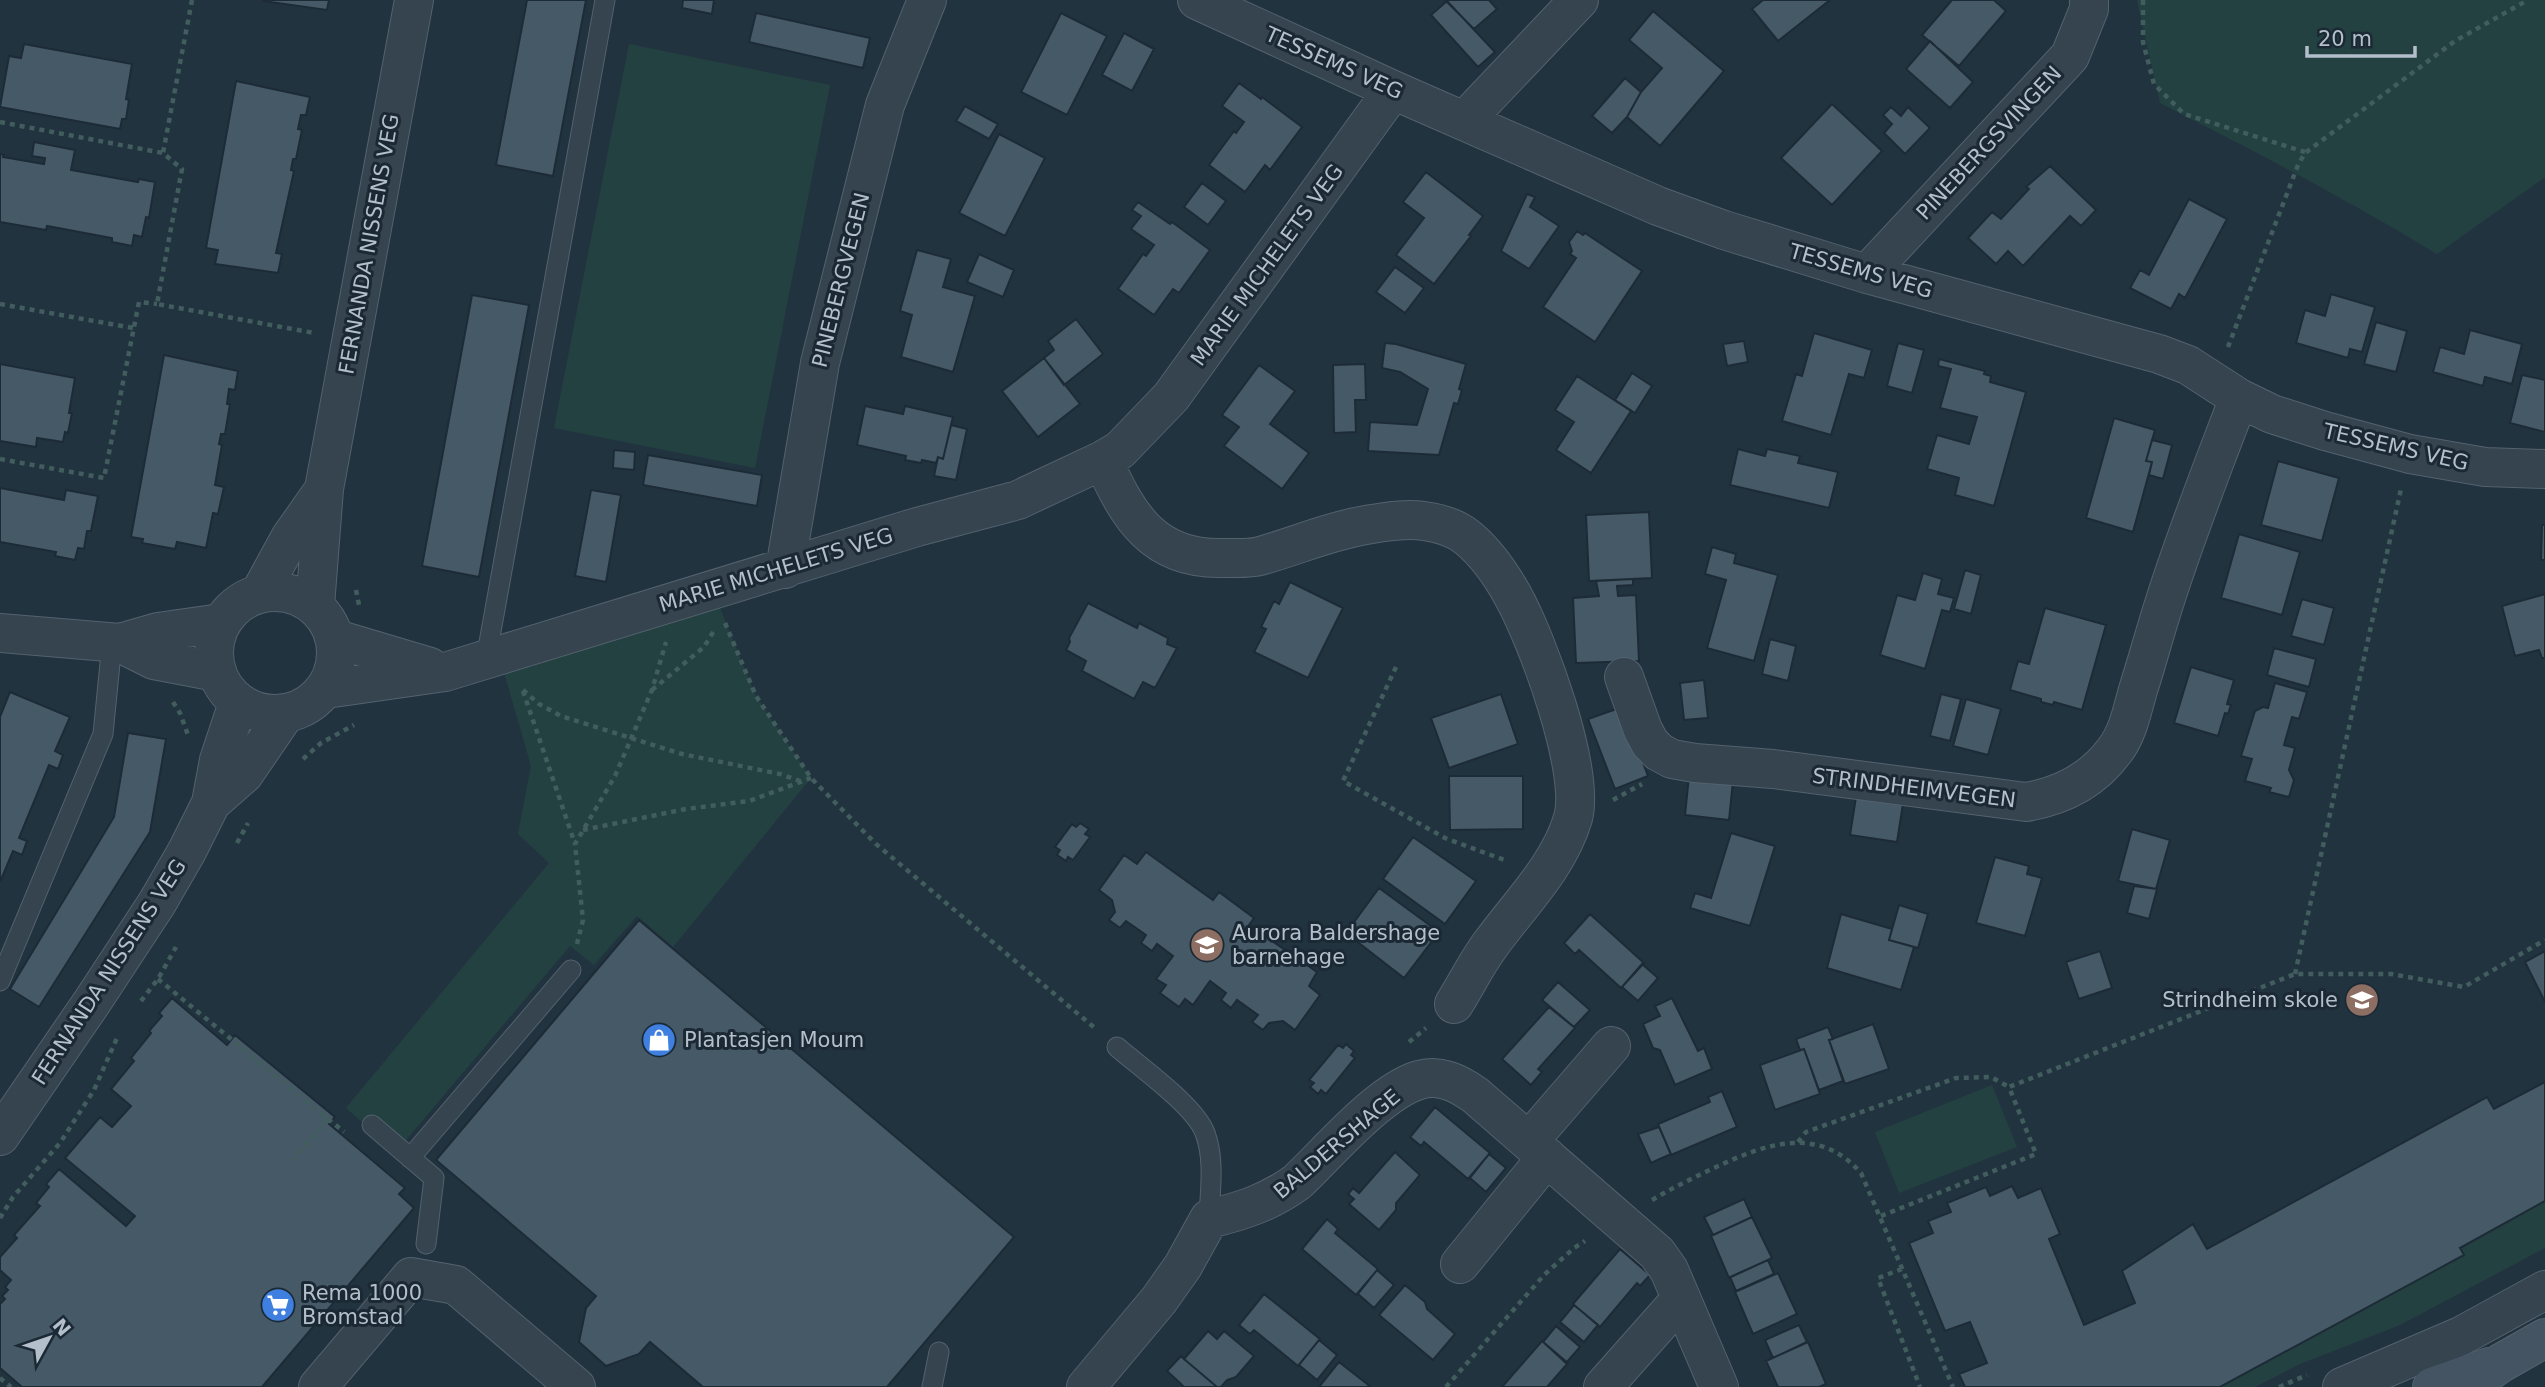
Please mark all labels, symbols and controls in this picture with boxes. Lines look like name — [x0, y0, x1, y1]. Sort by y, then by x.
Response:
scale bar — [2307, 14, 2416, 58]
street label: TESSEMS VEG — [1261, 22, 1407, 104]
text: 20 m — [2318, 27, 2372, 51]
street label: PINEBERGSVINGEN — [1912, 61, 2066, 225]
street label: FERNANDA NISSENS VEG — [334, 112, 404, 376]
street label: MARIE MICHELETS VEG — [1186, 160, 1348, 370]
street label: PINEBERGVEGEN — [808, 190, 874, 370]
street label: TESSEMS VEG — [1786, 239, 1935, 303]
street label: TESSEMS VEG — [2320, 418, 2471, 475]
street label: MARIE MICHELETS VEG — [656, 523, 896, 617]
street label: STRINDHEIMVEGEN — [1811, 764, 2017, 812]
street label: FERNANDA NISSENS VEG — [27, 855, 191, 1089]
place label: Aurora Baldershage barnehage — [1232, 921, 1440, 969]
school or university icon: Aurora Baldershage barnehage — [1188, 926, 1226, 964]
school or university icon: Strindheim skole — [2343, 981, 2381, 1019]
place label: Strindheim skole — [2162, 988, 2338, 1012]
shop icon: Plantasjen Moum — [640, 1021, 678, 1059]
place label: Plantasjen Moum — [684, 1028, 864, 1052]
street label: BALDERSHAGE — [1269, 1084, 1405, 1204]
place label: Rema 1000 Bromstad — [302, 1281, 422, 1329]
supermarket icon: Rema 1000 Bromstad — [259, 1286, 297, 1324]
north arrow — [14, 1303, 84, 1373]
text: N — [48, 1314, 76, 1340]

